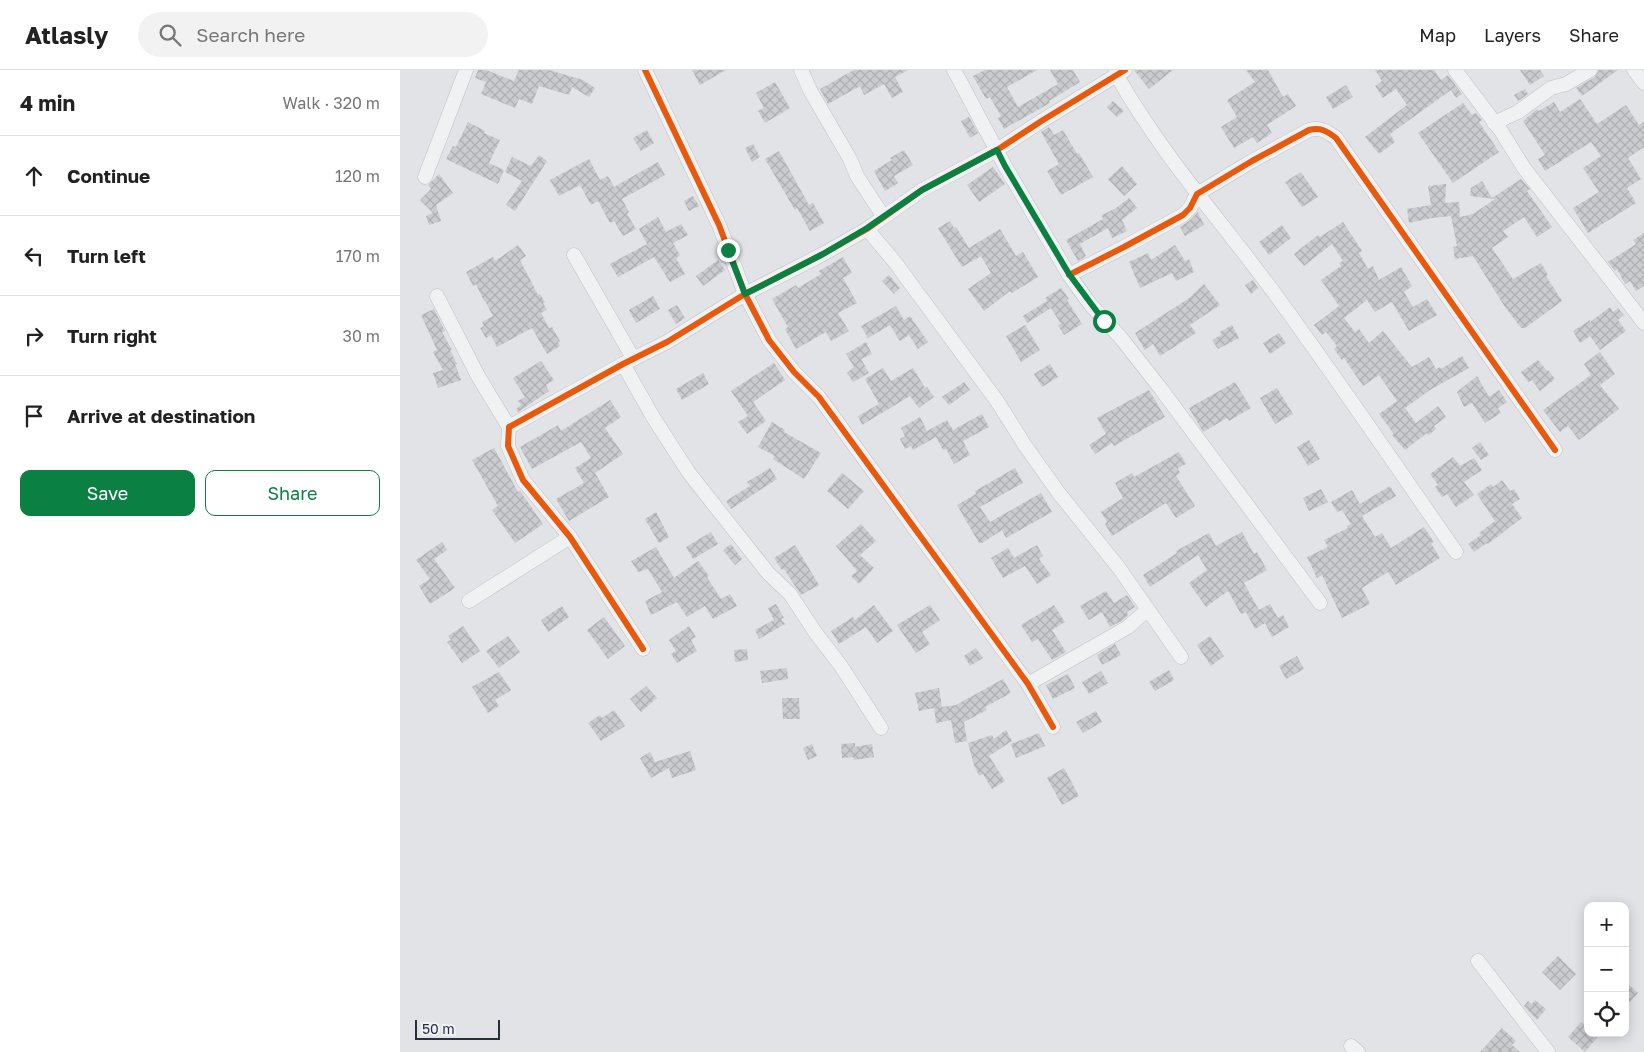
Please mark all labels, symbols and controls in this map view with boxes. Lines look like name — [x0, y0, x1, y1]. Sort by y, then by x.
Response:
search box — [138, 12, 488, 57]
text: Atlasly — [25, 20, 108, 49]
icon: search — [156, 21, 184, 49]
text: Search here — [196, 23, 305, 46]
text: Map — [1419, 24, 1456, 46]
text: Layers — [1484, 24, 1541, 46]
text: Share — [1569, 24, 1619, 46]
text: 4 min — [20, 90, 75, 116]
text: Walk · 320 m — [283, 93, 380, 113]
icon: ahead — [20, 162, 48, 190]
text: Continue — [67, 164, 150, 187]
text: 120 m — [335, 166, 380, 186]
route end — [717, 239, 740, 262]
icon: left — [20, 242, 48, 270]
text: Turn left — [67, 244, 146, 267]
text: 170 m — [336, 246, 380, 266]
route start — [1093, 310, 1116, 333]
icon: right — [20, 322, 48, 350]
text: Turn right — [67, 324, 157, 347]
text: 30 m — [343, 326, 380, 346]
icon: arrive — [20, 402, 48, 430]
text: Arrive at destination — [67, 404, 255, 427]
button: Save — [20, 470, 195, 516]
button: Share — [205, 470, 380, 516]
map controls — [1584, 902, 1629, 1037]
button: + — [1584, 902, 1629, 947]
button: − — [1584, 947, 1629, 992]
button: locate — [1584, 992, 1629, 1037]
scale bar — [415, 1017, 500, 1040]
text: 50 m — [422, 1020, 455, 1037]

